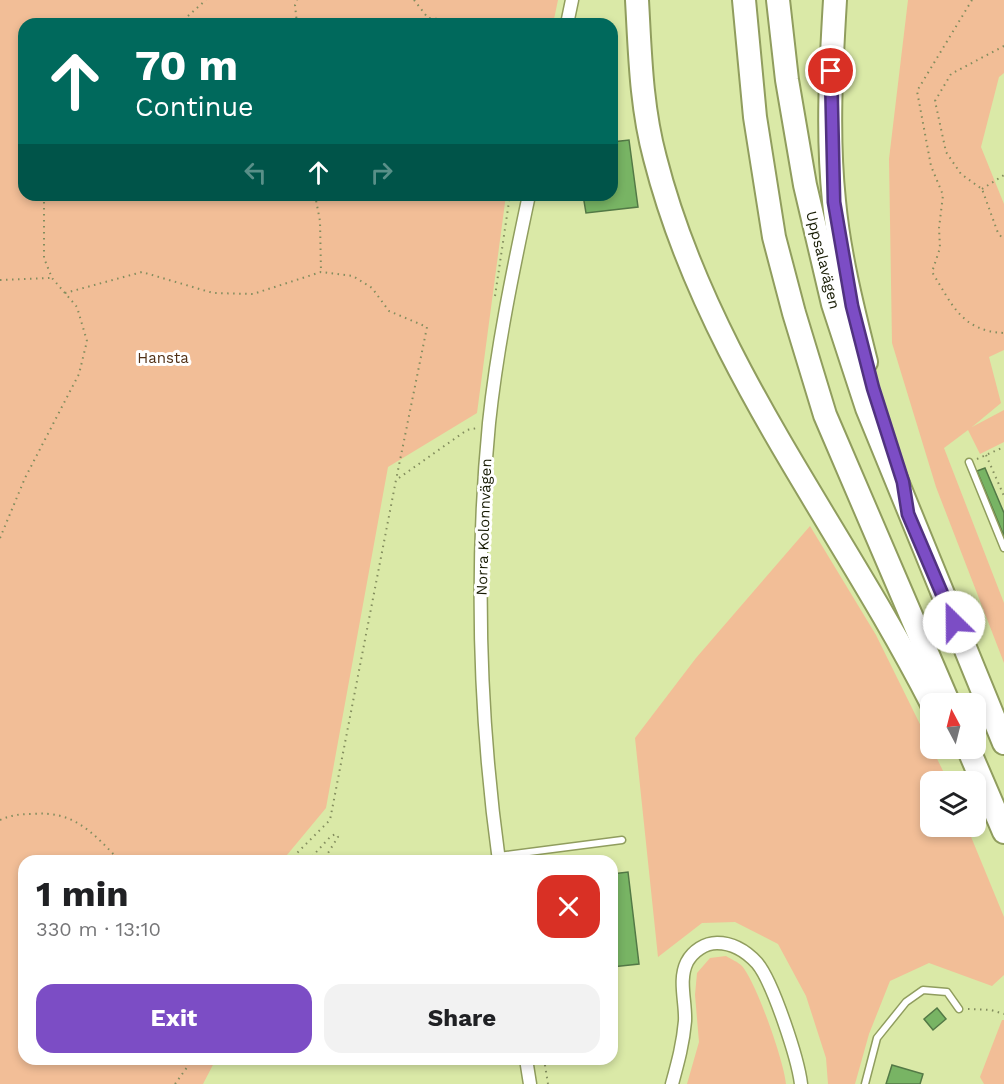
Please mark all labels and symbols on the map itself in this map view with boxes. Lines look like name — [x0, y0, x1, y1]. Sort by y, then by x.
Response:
pin — [805, 45, 856, 96]
street label: Uppsalavägen — [802, 209, 844, 311]
park label: Hansta — [137, 349, 189, 367]
street label: Norra Kolonnvägen — [473, 458, 495, 596]
position arrow — [922, 590, 986, 654]
north arrow — [920, 693, 986, 759]

